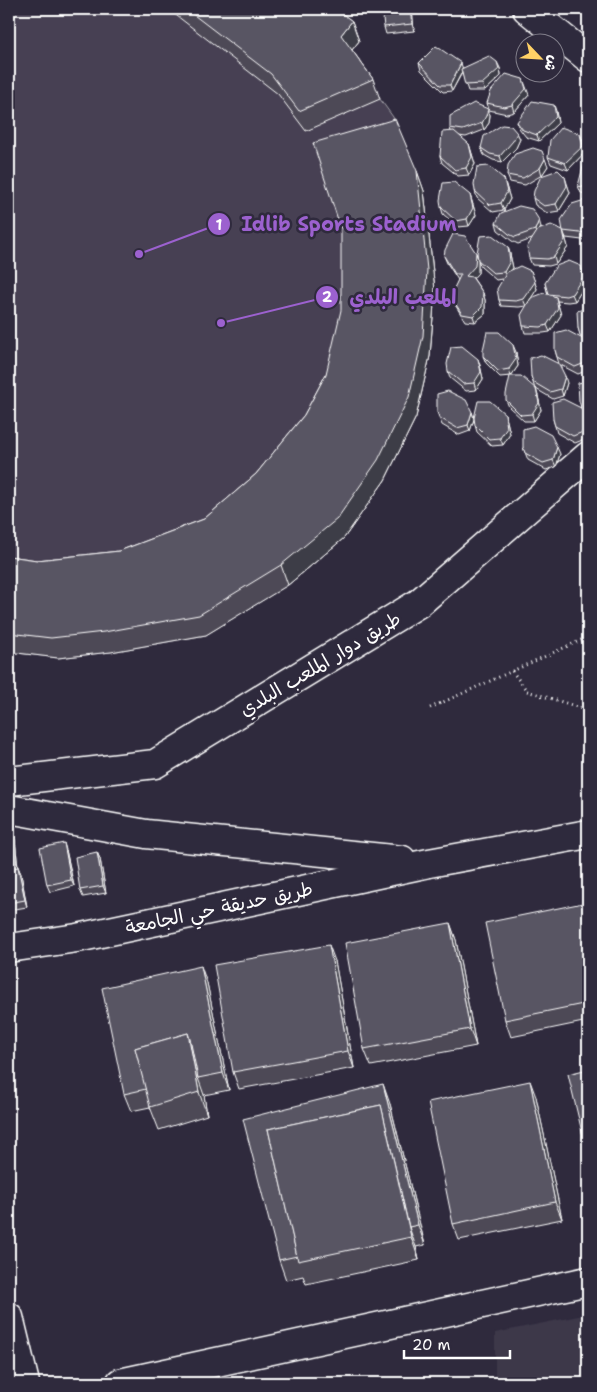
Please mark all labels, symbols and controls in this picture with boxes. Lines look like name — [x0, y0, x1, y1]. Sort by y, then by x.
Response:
north arrow — [514, 32, 564, 82]
text: ش — [540, 53, 563, 74]
callout: Idlib Sports Stadium — [206, 207, 467, 242]
text: Idlib Sports Stadium — [241, 211, 457, 237]
text: 1 — [216, 215, 223, 235]
callout: الملعب البلدي — [314, 279, 466, 314]
text: الملعب البلدي — [350, 284, 456, 313]
text: 2 — [322, 287, 333, 307]
street label: طريق دوار الملعب البلدي — [235, 606, 406, 724]
street label: طريق حديقة حي الجامعة — [123, 876, 316, 944]
scale bar — [404, 1327, 511, 1359]
text: 20 m — [412, 1335, 451, 1355]

